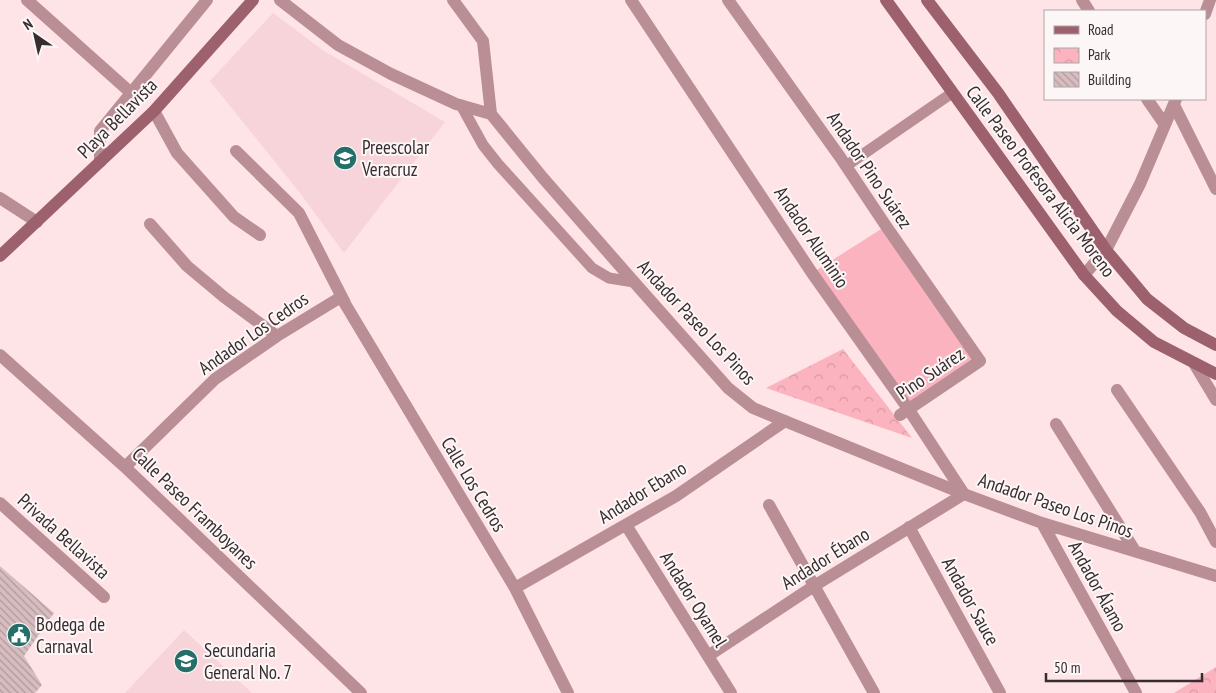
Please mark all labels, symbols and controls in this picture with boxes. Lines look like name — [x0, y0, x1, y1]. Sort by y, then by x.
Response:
north arrow — [10, 10, 60, 60]
legend — [1044, 10, 1206, 100]
text: N — [20, 15, 36, 34]
text: Road — [1088, 20, 1114, 39]
text: Park — [1088, 45, 1110, 64]
text: Building — [1088, 70, 1131, 89]
street label: Playa Bellavista — [72, 73, 162, 163]
street label: Calle Paseo Profesora Alicia Moreno — [961, 81, 1121, 281]
street label: Andador Pino Suárez — [822, 107, 918, 233]
place label: Preescolar Veracruz — [361, 135, 430, 181]
school or university icon: Preescolar Veracruz — [332, 145, 358, 171]
street label: Andador Aluminio — [769, 182, 855, 292]
street label: Andador Paseo Los Pinos — [633, 254, 761, 390]
street label: Andador Los Cedros — [193, 286, 313, 380]
street label: Pino Suárez — [891, 341, 969, 404]
street label: Calle Los Cedros — [436, 432, 512, 536]
street label: Calle Paseo Framboyanes — [127, 442, 263, 574]
street label: Andador Ebano — [594, 455, 690, 529]
street label: Andador Paseo Los Pinos — [975, 467, 1137, 543]
street label: Privada Bellavista — [13, 488, 115, 584]
street label: Andador Ébano — [777, 521, 873, 595]
street label: Andador Álamo — [1063, 536, 1133, 636]
street label: Andador Oyamel — [655, 547, 733, 652]
street label: Andador Sauce — [937, 553, 1005, 649]
place label: Bodega de Carnaval — [36, 612, 105, 658]
public building icon: Bodega de Carnaval — [6, 622, 32, 648]
place label: Secundaria General No. 7 — [204, 638, 292, 684]
school or university icon: Secundaria General No. 7 — [173, 648, 199, 674]
scale bar — [1046, 650, 1202, 682]
text: 50 m — [1054, 658, 1080, 677]

